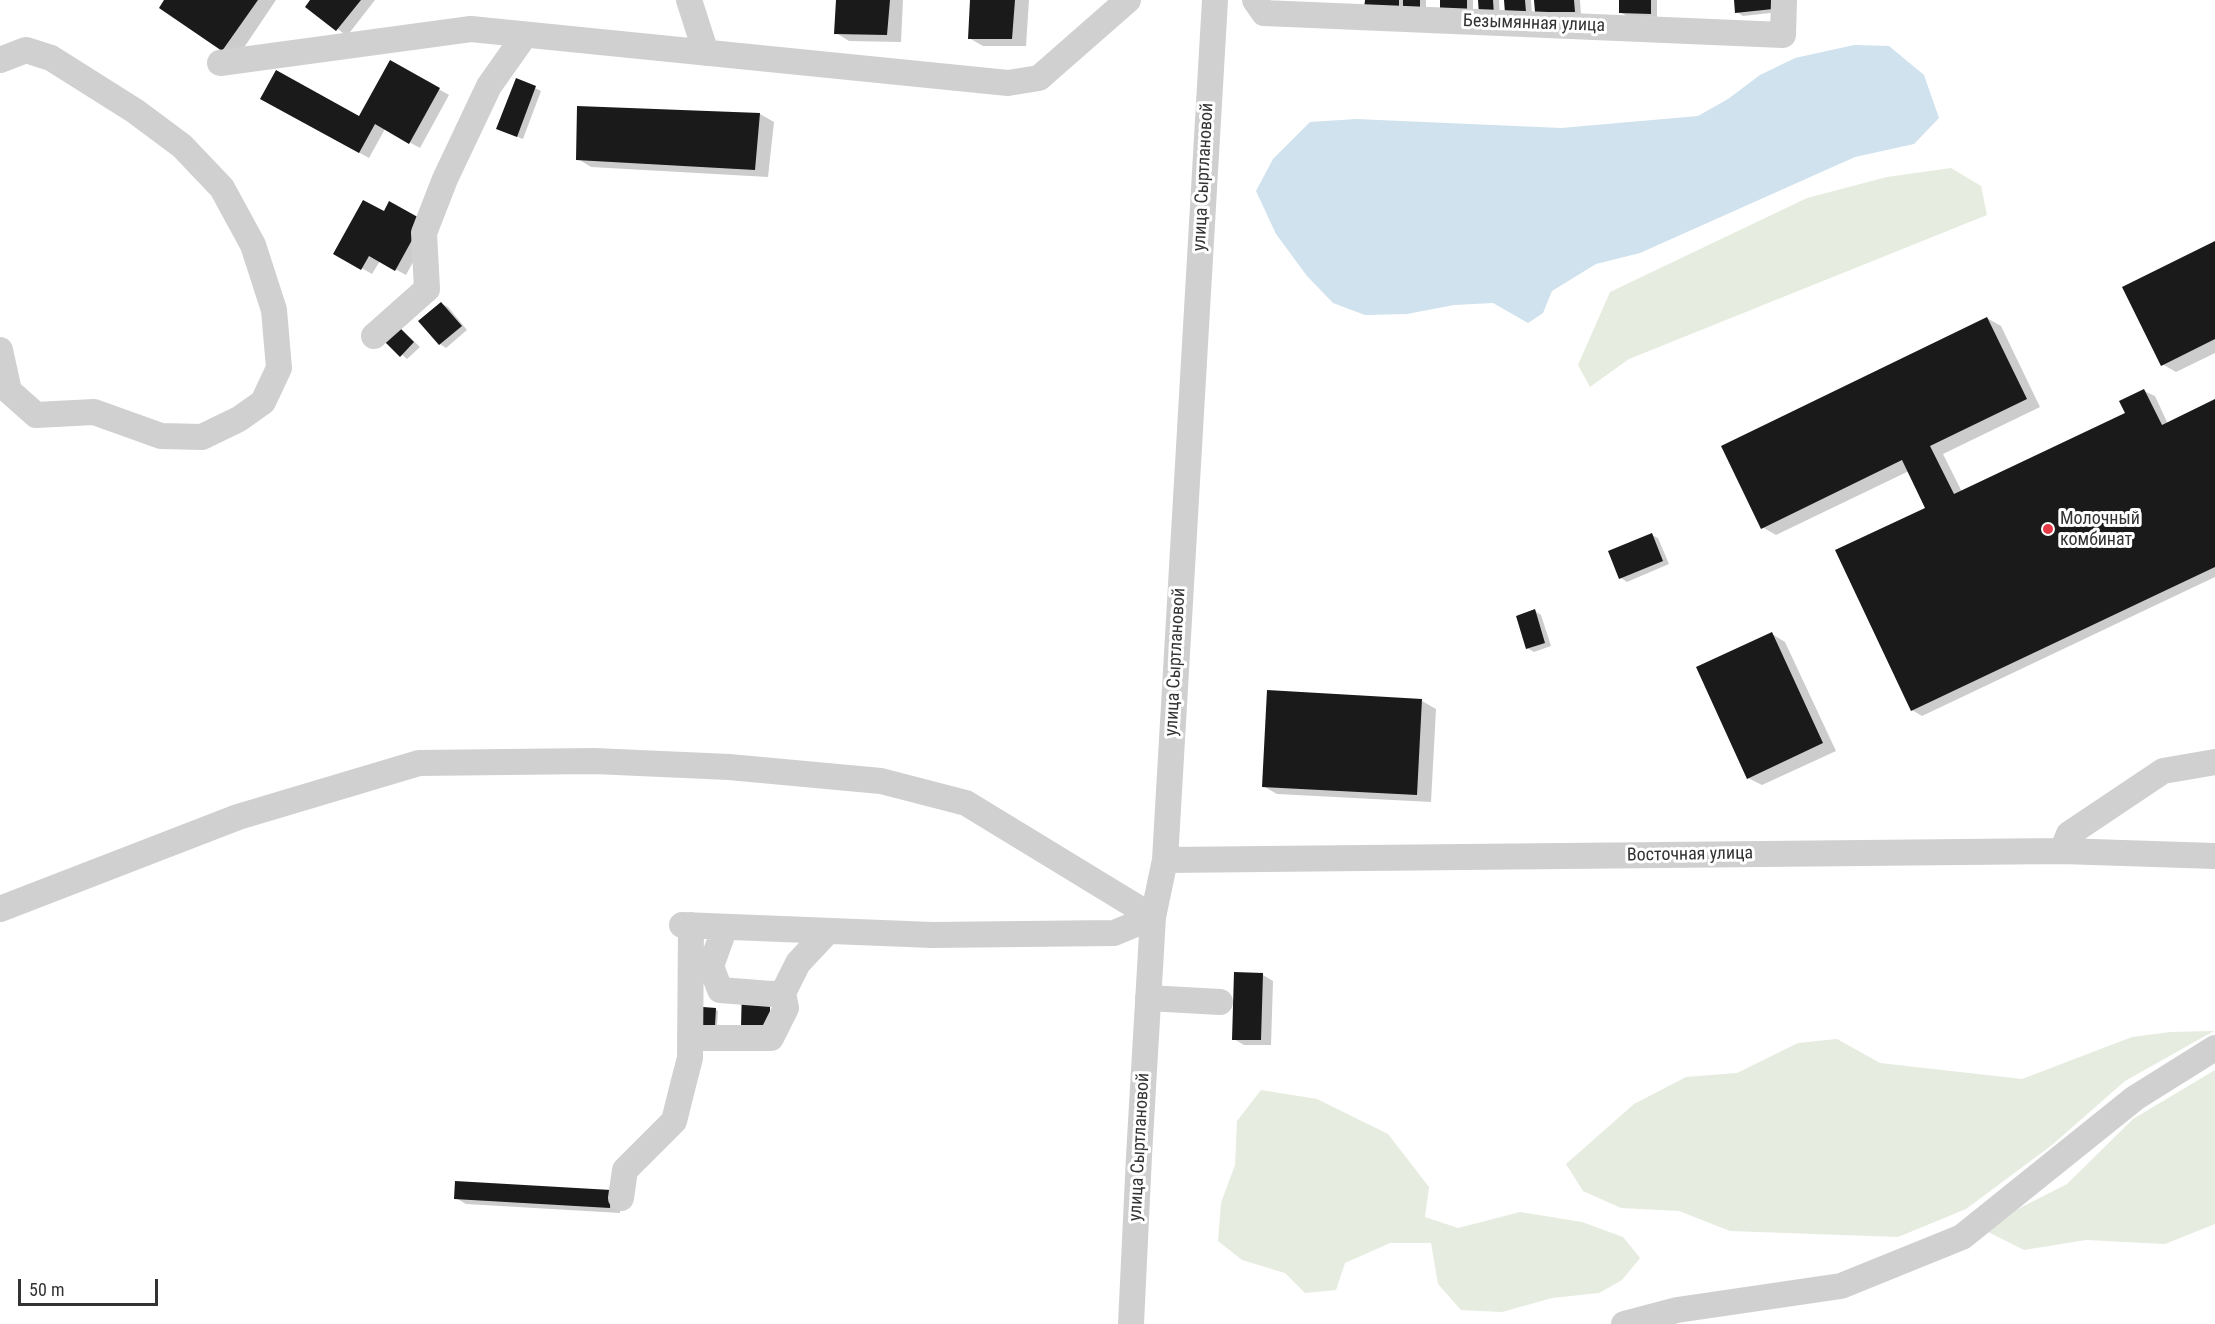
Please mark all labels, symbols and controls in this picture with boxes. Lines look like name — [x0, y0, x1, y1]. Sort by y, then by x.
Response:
street label: Безымянная улица — [1463, 11, 1605, 37]
street label: улица Сыртлановой — [1189, 102, 1219, 252]
place label: Молочный комбинат — [2060, 508, 2140, 550]
marker: Молочный комбинат — [2041, 522, 2055, 536]
street label: улица Сыртлановой — [1161, 587, 1191, 737]
street label: Восточная улица — [1627, 843, 1753, 867]
street label: улица Сыртлановой — [1125, 1072, 1155, 1222]
scale bar — [21, 1267, 160, 1305]
text: 50 m — [29, 1279, 64, 1300]

